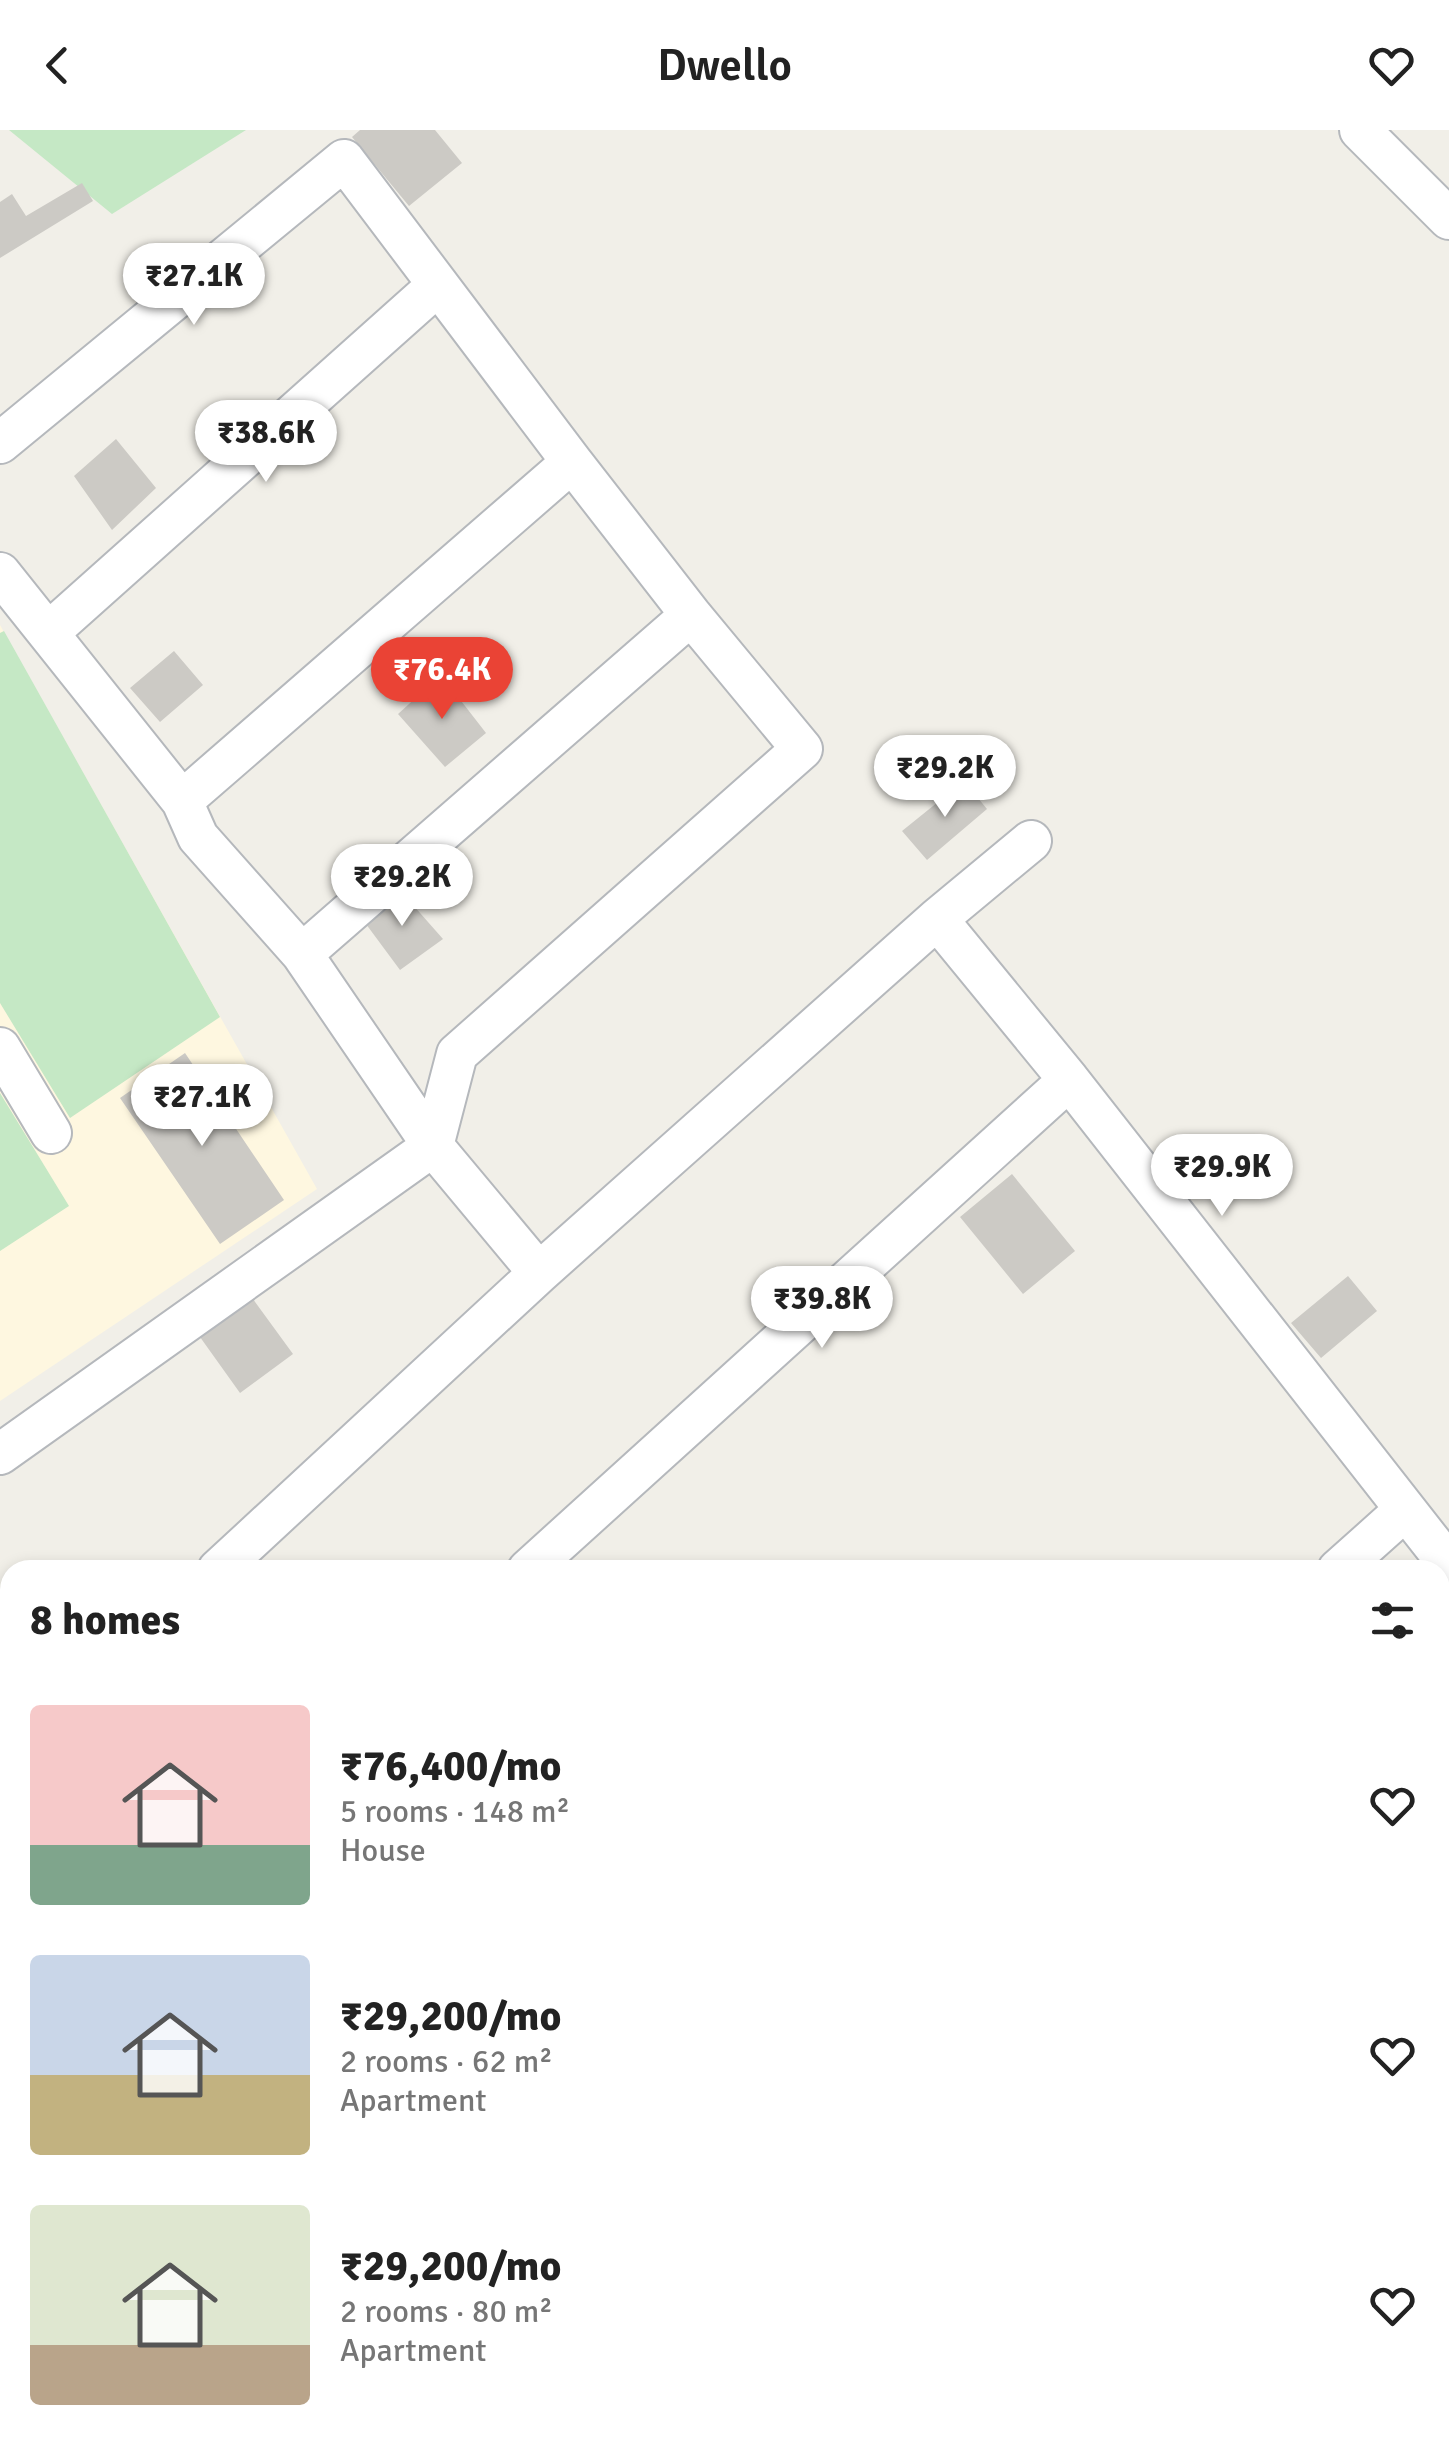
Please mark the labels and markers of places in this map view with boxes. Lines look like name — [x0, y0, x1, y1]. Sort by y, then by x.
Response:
pin: ₹27.1K — [113, 243, 275, 328]
pin: ₹38.6K — [185, 400, 347, 485]
pin: ₹76.4K — [361, 637, 523, 722]
pin: ₹29.2K — [864, 735, 1026, 820]
pin: ₹29.2K — [321, 844, 483, 929]
pin: ₹27.1K — [121, 1064, 283, 1149]
pin: ₹29.9K — [1141, 1134, 1303, 1219]
pin: ₹39.8K — [741, 1266, 903, 1351]

